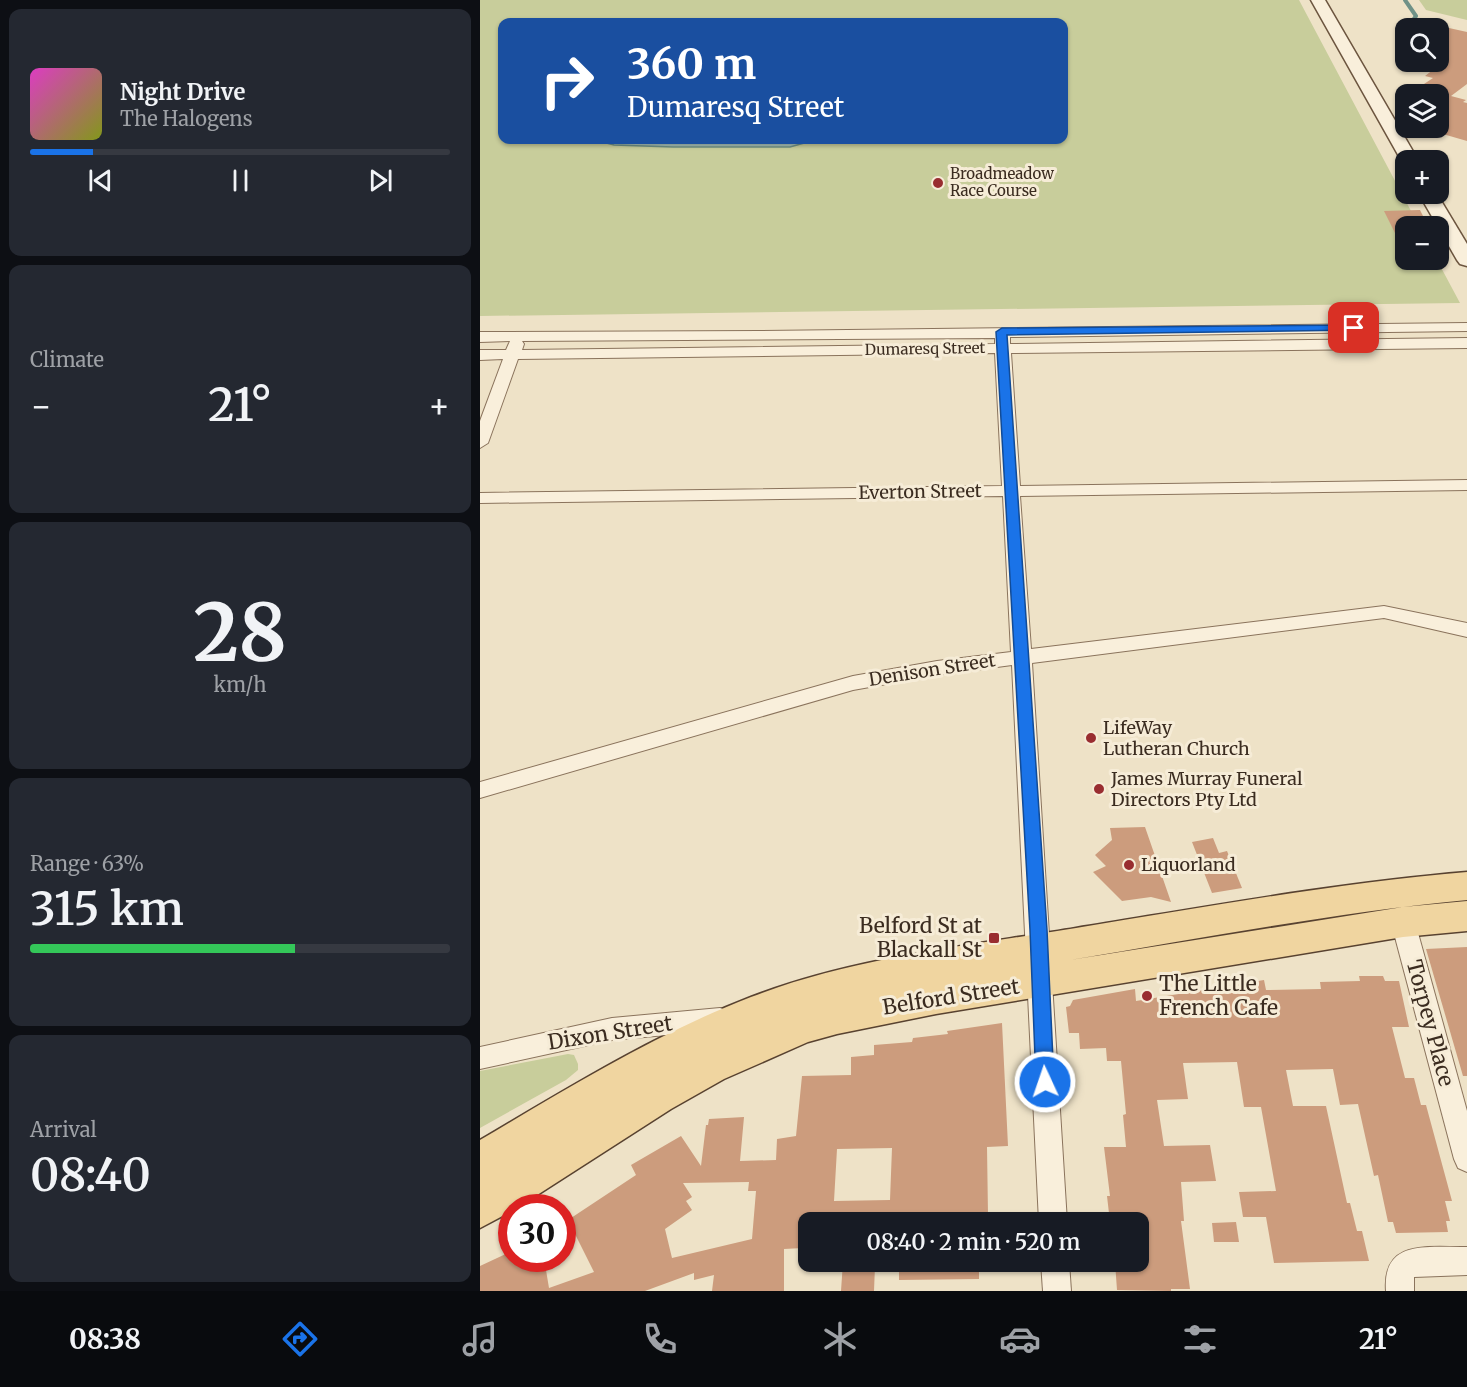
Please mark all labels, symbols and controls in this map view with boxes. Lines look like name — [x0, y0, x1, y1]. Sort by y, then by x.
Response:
map controls — [1395, 18, 1449, 270]
button: search — [1395, 18, 1449, 72]
text: 360 m — [627, 38, 756, 90]
icon: right — [528, 42, 606, 120]
text: Night Drive — [120, 78, 245, 106]
button: layers — [1395, 84, 1449, 138]
text: Dumaresq Street — [627, 90, 844, 124]
text: The Halogens — [120, 106, 252, 131]
button: + — [1395, 150, 1449, 204]
icon: previous — [84, 164, 117, 197]
icon: pause — [224, 164, 257, 197]
icon: next — [364, 164, 397, 197]
place label: Broadmeadow Race Course — [950, 164, 1054, 200]
marker: Broadmeadow Race Course — [931, 176, 945, 190]
button: − — [1395, 216, 1449, 270]
pin — [1328, 302, 1379, 353]
icon: arrive — [1337, 311, 1370, 344]
street label: Dumaresq Street — [864, 338, 986, 359]
text: Climate — [30, 347, 104, 372]
text: 21° — [208, 377, 272, 433]
text: − — [30, 386, 52, 427]
text: + — [428, 386, 450, 427]
street label: Everton Street — [858, 479, 982, 504]
text: 28 — [193, 584, 287, 682]
street label: Denison Street — [867, 648, 997, 691]
text: km/h — [214, 672, 266, 697]
place label: LifeWay Lutheran Church — [1103, 716, 1250, 760]
marker: LifeWay Lutheran Church — [1084, 731, 1098, 745]
place label: James Murray Funeral Directors Pty Ltd — [1110, 767, 1303, 811]
marker: James Murray Funeral Directors Pty Ltd — [1092, 782, 1106, 796]
text: Range · 63% — [30, 851, 144, 876]
place label: Liquorland — [1141, 853, 1236, 876]
marker: Liquorland — [1122, 858, 1136, 872]
text: 315 km — [30, 881, 184, 937]
place label: Belford St at Blackall St — [859, 912, 982, 963]
marker: Belford St at Blackall St — [987, 931, 1001, 945]
street label: Torpey Place — [1401, 957, 1460, 1089]
place label: The Little French Cafe — [1159, 970, 1278, 1021]
street label: Belford Street — [881, 972, 1021, 1021]
marker: The Little French Cafe — [1140, 989, 1154, 1003]
street label: Dixon Street — [546, 1009, 674, 1056]
position arrow — [1013, 1050, 1077, 1114]
text: Arrival — [30, 1117, 97, 1142]
text: 08:40 — [30, 1147, 151, 1203]
speed limit sign: 30 — [498, 1194, 576, 1272]
text: 08:40 · 2 min · 520 m — [866, 1228, 1081, 1256]
icon: directions — [279, 1318, 321, 1360]
icon: music — [459, 1318, 501, 1360]
icon: phone — [639, 1318, 681, 1360]
icon: climate — [819, 1318, 861, 1360]
icon: car — [999, 1318, 1041, 1360]
icon: filters — [1179, 1318, 1221, 1360]
text: 08:38 — [69, 1322, 141, 1356]
text: 21° — [1359, 1322, 1398, 1356]

